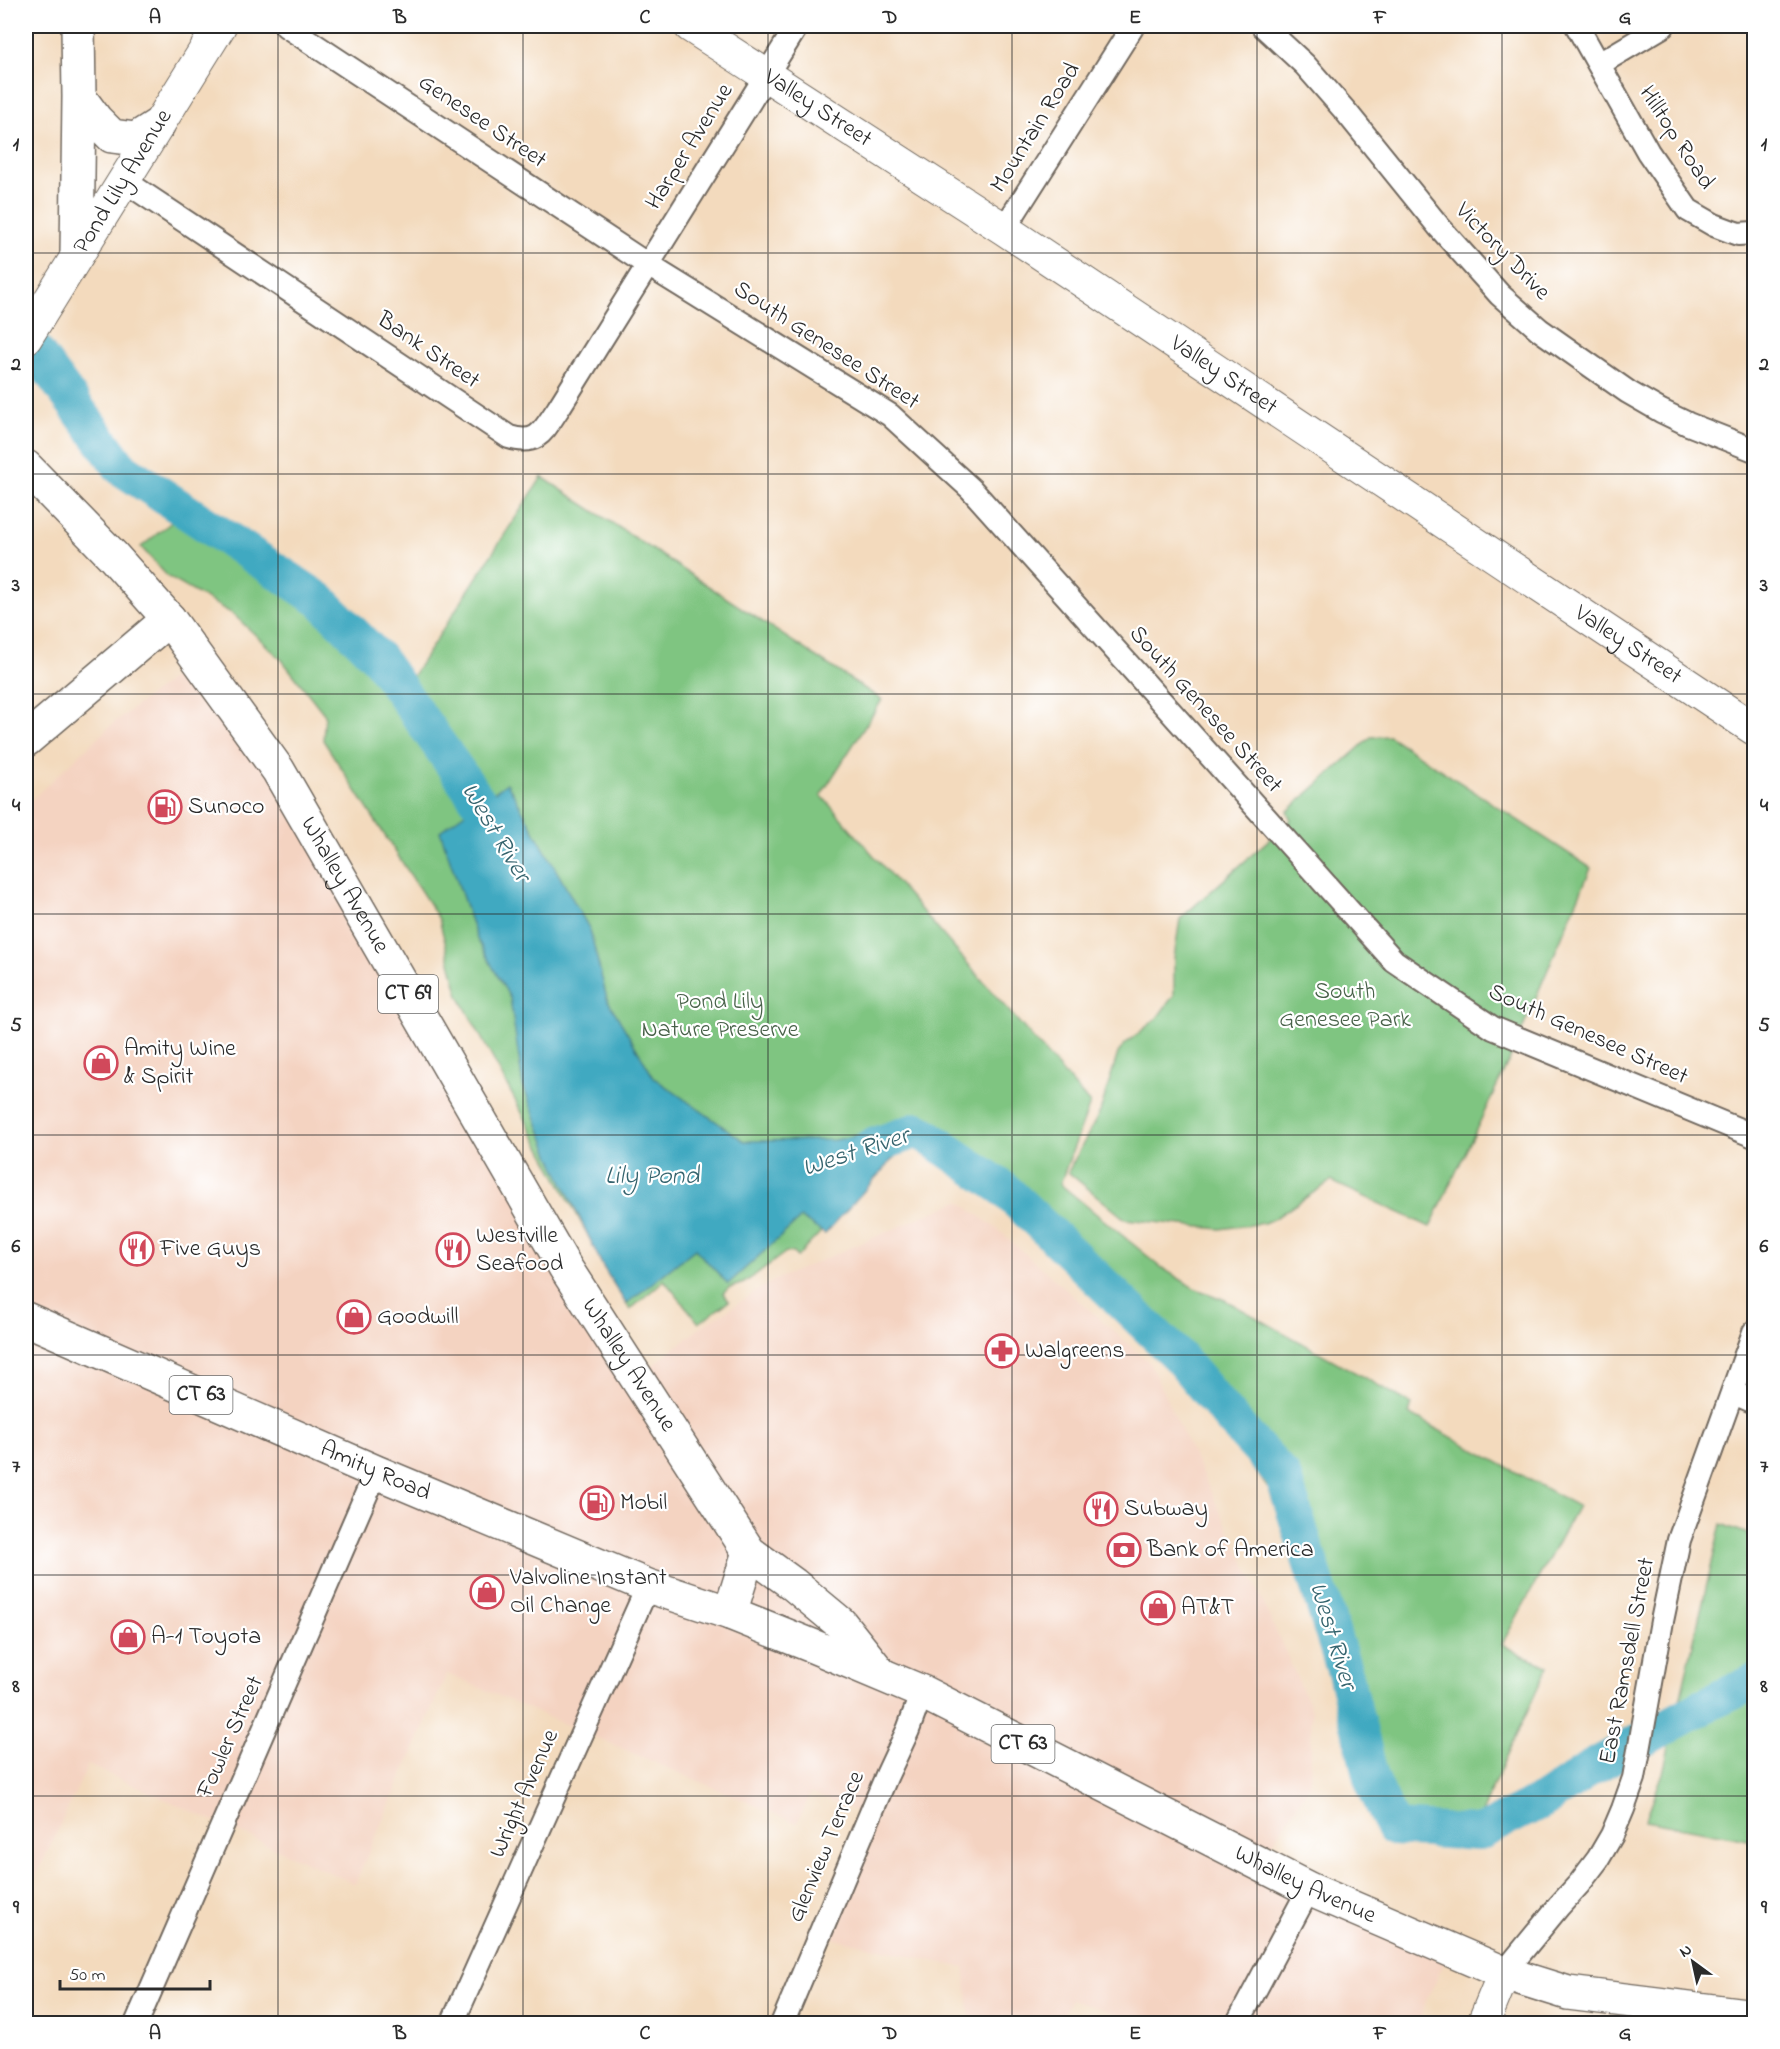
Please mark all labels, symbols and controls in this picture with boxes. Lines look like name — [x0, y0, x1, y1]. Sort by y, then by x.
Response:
text: A — [149, 4, 161, 33]
text: B — [392, 4, 407, 33]
text: C — [640, 4, 651, 33]
text: D — [882, 4, 897, 33]
text: E — [1129, 4, 1141, 33]
text: F — [1373, 4, 1387, 33]
text: G — [1619, 4, 1632, 33]
street label: Mountain Road — [982, 56, 1090, 200]
street label: Valley Street — [756, 60, 879, 157]
street label: Genesee Street — [411, 66, 553, 178]
street label: Harper Avenue — [637, 77, 743, 217]
street label: Hilltop Road — [1629, 79, 1723, 197]
street label: Pond Lily Avenue — [65, 102, 182, 261]
text: 1 — [13, 131, 20, 160]
text: 1 — [1761, 131, 1768, 160]
street label: Victory Drive — [1445, 194, 1558, 310]
street label: South Genesee Street — [726, 273, 926, 419]
street label: Bank Street — [368, 303, 487, 398]
street label: Valley Street — [1162, 326, 1285, 424]
text: 2 — [10, 351, 21, 380]
text: 2 — [1758, 351, 1769, 380]
text: 3 — [11, 572, 20, 601]
text: 3 — [1759, 572, 1768, 601]
street label: Valley Street — [1566, 596, 1689, 694]
street label: South Genesee Street — [1120, 618, 1290, 802]
water label: West River — [450, 776, 541, 892]
fuel station icon: Sunoco — [147, 789, 183, 825]
place label: Sunoco — [188, 790, 265, 825]
text: 4 — [12, 792, 21, 821]
text: 4 — [1760, 792, 1769, 821]
street label: Whalley Avenue — [291, 810, 398, 960]
road number: CT 69 — [378, 975, 438, 1013]
park label: South Genesee Park — [1279, 975, 1411, 1038]
street label: South Genesee Street — [1482, 975, 1694, 1095]
park label: Pond Lily Nature Preserve — [642, 985, 799, 1048]
text: 5 — [10, 1012, 22, 1041]
text: 5 — [1758, 1012, 1770, 1041]
place label: Amity Wine & Spirit — [124, 1032, 236, 1095]
shop icon: Amity Wine & Spirit — [83, 1045, 119, 1081]
water label: West River — [798, 1117, 917, 1188]
water label: Lily Pond — [605, 1158, 700, 1196]
place label: Westville Seafood — [476, 1219, 564, 1282]
restaurant icon: Five Guys — [119, 1231, 155, 1267]
place label: Five Guys — [159, 1232, 261, 1268]
restaurant icon: Westville Seafood — [435, 1232, 471, 1268]
text: 6 — [12, 1233, 21, 1262]
text: 6 — [1760, 1233, 1769, 1262]
street label: Whalley Avenue — [572, 1292, 685, 1439]
shop icon: Goodwill — [336, 1299, 372, 1335]
place label: Goodwill — [377, 1300, 459, 1335]
pharmacy icon: Walgreens — [984, 1333, 1020, 1369]
place label: Walgreens — [1025, 1334, 1124, 1369]
road number: CT 63 — [170, 1376, 232, 1414]
street label: Amity Road — [314, 1432, 436, 1511]
text: 7 — [12, 1453, 21, 1482]
text: 7 — [1760, 1453, 1769, 1482]
fuel station icon: Mobil — [579, 1485, 615, 1521]
place label: Mobil — [620, 1486, 667, 1521]
restaurant icon: Subway — [1083, 1491, 1119, 1527]
place label: Subway — [1124, 1492, 1208, 1528]
bank icon: Bank of America — [1106, 1532, 1142, 1568]
place label: Bank of America — [1146, 1533, 1314, 1568]
street label: East Ramsdell Street — [1591, 1555, 1665, 1767]
place label: Valvoline Instant Oil Change — [509, 1561, 667, 1624]
shop icon: Valvoline Instant Oil Change — [469, 1574, 505, 1610]
water label: West River — [1298, 1578, 1367, 1697]
shop icon: AT&T — [1140, 1590, 1176, 1626]
place label: AT&T — [1181, 1591, 1235, 1626]
shop icon: A-1 Toyota — [110, 1619, 146, 1655]
place label: A-1 Toyota — [151, 1620, 261, 1656]
street label: Fowler Street — [188, 1671, 273, 1804]
text: 8 — [11, 1673, 20, 1702]
text: 8 — [1759, 1673, 1768, 1702]
street label: Wright Avenue — [481, 1724, 569, 1864]
road number: CT 63 — [992, 1725, 1054, 1763]
street label: Glenview Terrace — [779, 1766, 875, 1928]
street label: Whalley Avenue — [1228, 1836, 1382, 1933]
text: 9 — [12, 1894, 20, 1923]
text: 9 — [1760, 1894, 1768, 1923]
north arrow — [1663, 1932, 1723, 1992]
text: N — [1675, 1938, 1697, 1964]
scale bar — [60, 1953, 210, 1991]
text: 50 m — [69, 1963, 106, 1989]
text: A — [149, 2020, 161, 2049]
text: B — [392, 2020, 407, 2049]
text: C — [640, 2020, 651, 2049]
text: D — [882, 2020, 897, 2049]
text: E — [1129, 2020, 1141, 2049]
text: F — [1373, 2020, 1387, 2049]
text: G — [1619, 2020, 1632, 2049]

